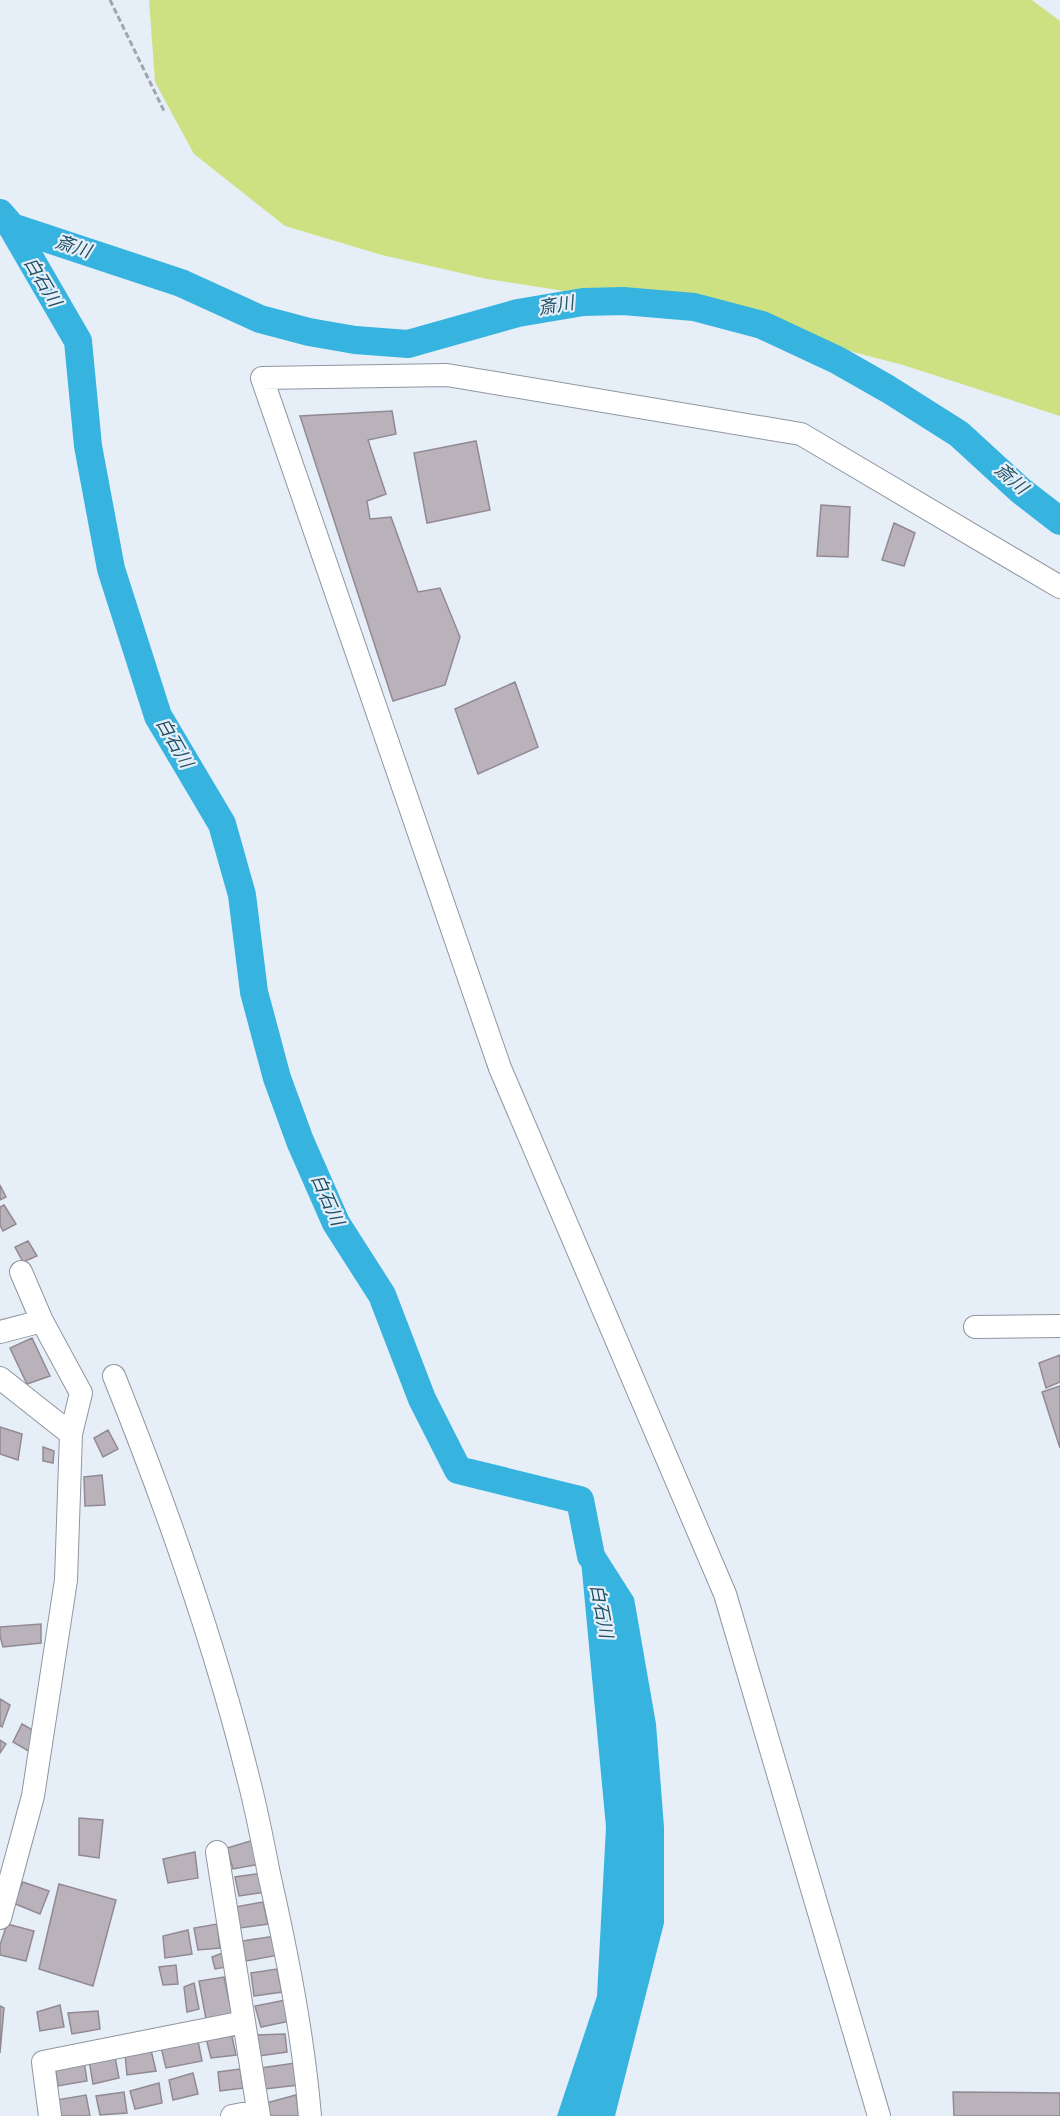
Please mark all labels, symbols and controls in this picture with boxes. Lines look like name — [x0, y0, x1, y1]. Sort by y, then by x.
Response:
water label: 斎川 — [52, 230, 96, 265]
water label: 白石川 — [17, 252, 68, 313]
water label: 斎川 — [536, 290, 578, 321]
water label: 斎川 — [989, 458, 1034, 502]
water label: 白石川 — [150, 713, 199, 774]
water label: 白石川 — [305, 1170, 350, 1232]
water label: 白石川 — [584, 1582, 619, 1642]

